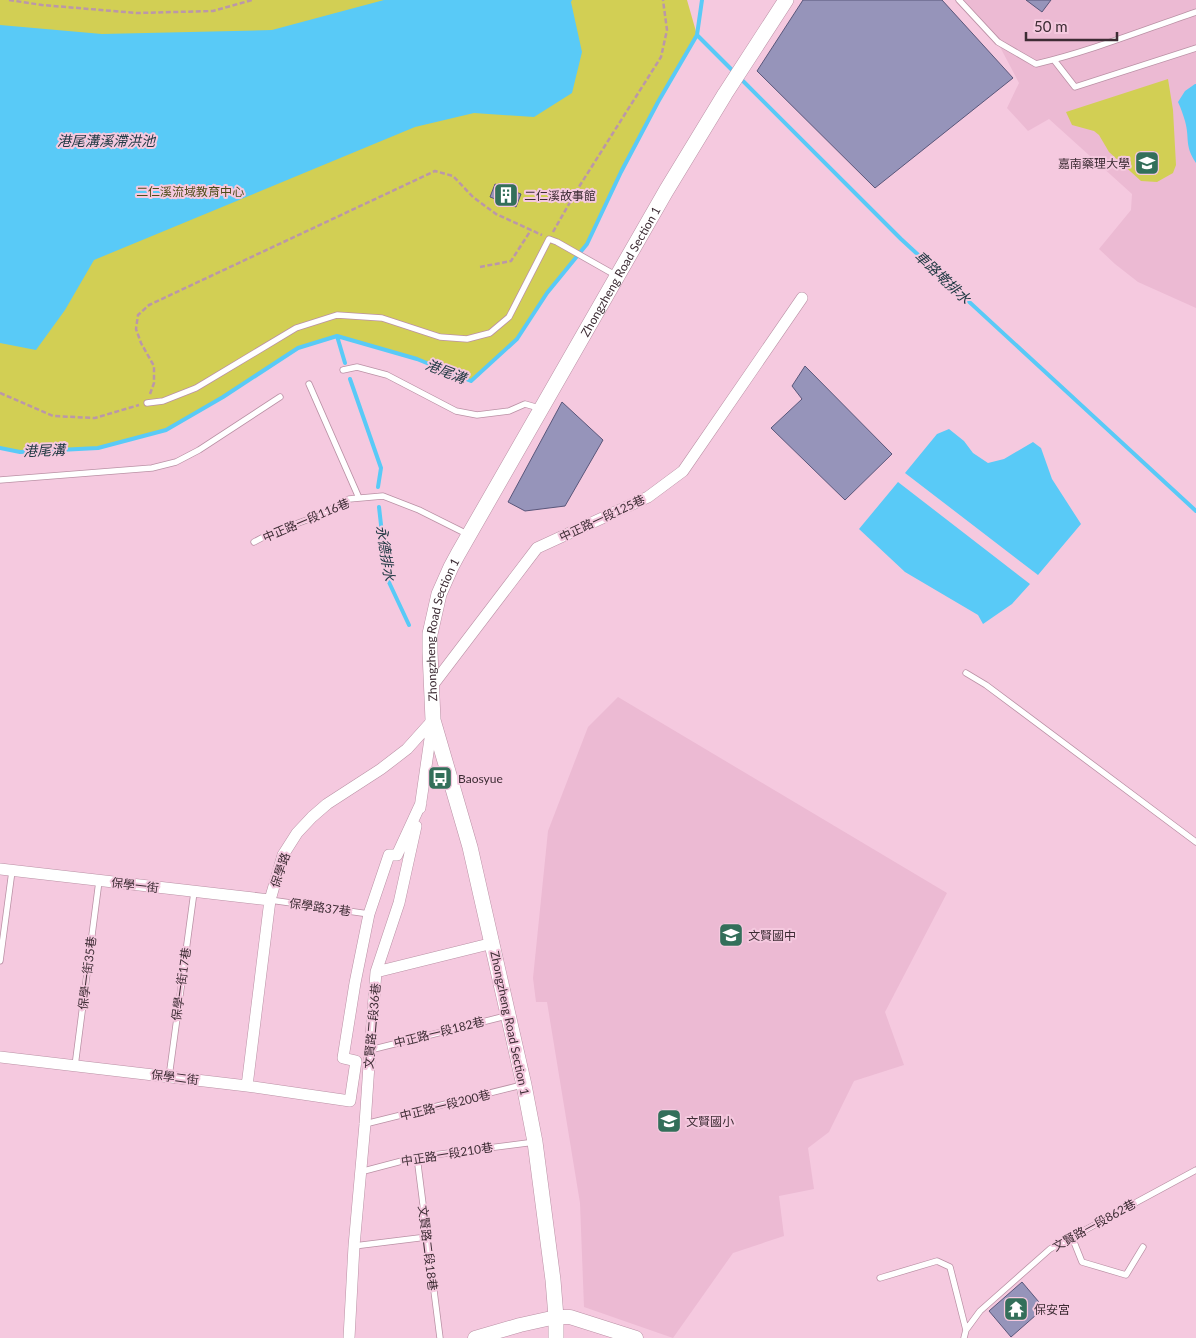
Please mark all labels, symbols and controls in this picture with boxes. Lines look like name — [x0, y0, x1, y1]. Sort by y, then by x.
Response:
scale bar — [1026, 10, 1117, 42]
text: 50 m — [1034, 17, 1068, 35]
water label: 港尾溝溪滯洪池 — [57, 132, 157, 149]
school or university icon: 嘉南藥理大學 — [1134, 150, 1160, 176]
place label: 嘉南藥理大學 — [1058, 156, 1130, 171]
building icon: 二仁溪故事館 — [493, 182, 519, 208]
park label: 二仁溪流域教育中心 — [136, 184, 244, 199]
place label: 二仁溪故事館 — [524, 188, 596, 203]
street label: Zhongzheng Road Section 1 — [577, 203, 663, 339]
water label: 車路墘排水 — [912, 247, 975, 308]
water label: 港尾溝 — [423, 356, 471, 387]
water label: 港尾溝 — [23, 441, 67, 459]
street label: 中正路一段125巷 — [557, 492, 647, 544]
street label: 中正路一段116巷 — [260, 495, 352, 545]
water label: 永德排水 — [373, 524, 399, 583]
street label: Zhongzheng Road Section 1 — [422, 555, 462, 702]
bus stop icon: Baosyue — [427, 765, 453, 791]
place label: Baosyue — [458, 771, 503, 786]
street label: 保學路 — [267, 851, 293, 889]
street label: 保學一街 — [110, 875, 160, 895]
street label: 保學路37巷 — [288, 895, 352, 919]
school or university icon: 文賢國中 — [718, 922, 744, 948]
place label: 文賢國中 — [748, 928, 796, 943]
street label: 保學一街35巷 — [75, 935, 99, 1011]
street label: 保學一街17巷 — [168, 946, 194, 1022]
street label: Zhongzheng Road Section 1 — [487, 949, 533, 1097]
street label: 文賢路二段36巷 — [361, 983, 383, 1069]
street label: 中正路一段182巷 — [392, 1013, 486, 1051]
street label: 保學二街 — [150, 1067, 200, 1087]
street label: 中正路一段200巷 — [398, 1086, 492, 1124]
school or university icon: 文賢國小 — [656, 1108, 682, 1134]
place label: 文賢國小 — [686, 1114, 734, 1129]
street label: 中正路一段210巷 — [400, 1139, 494, 1169]
street label: 文賢路一段862巷 — [1050, 1196, 1138, 1254]
street label: 文賢路二段18巷 — [415, 1204, 441, 1292]
temple icon: 保安宮 — [1003, 1296, 1029, 1322]
place label: 保安宮 — [1034, 1302, 1070, 1317]

